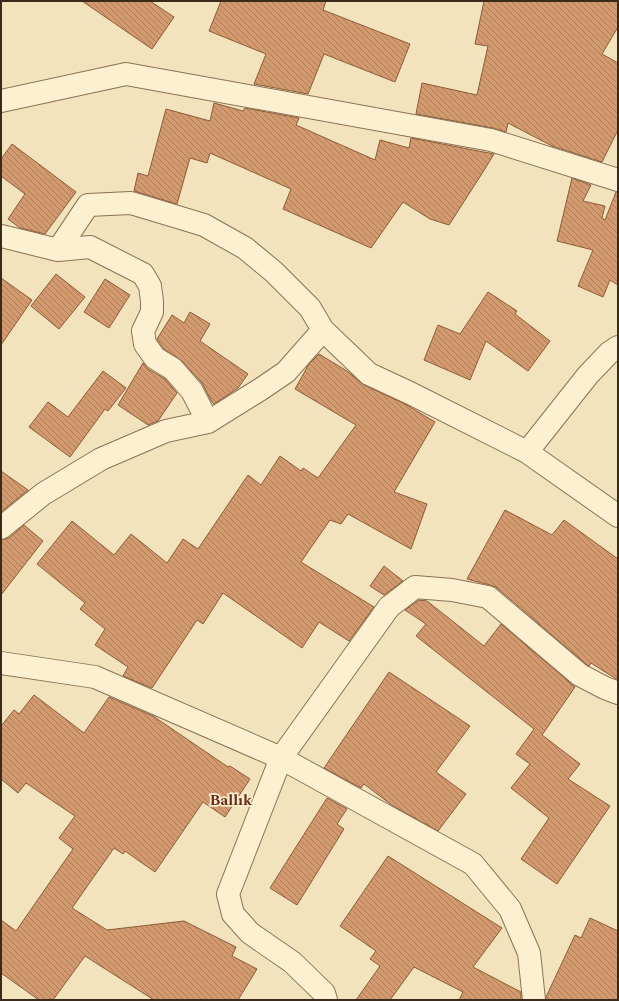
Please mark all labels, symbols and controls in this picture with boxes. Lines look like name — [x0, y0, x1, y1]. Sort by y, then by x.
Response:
district label: Ballık — [210, 789, 252, 812]

